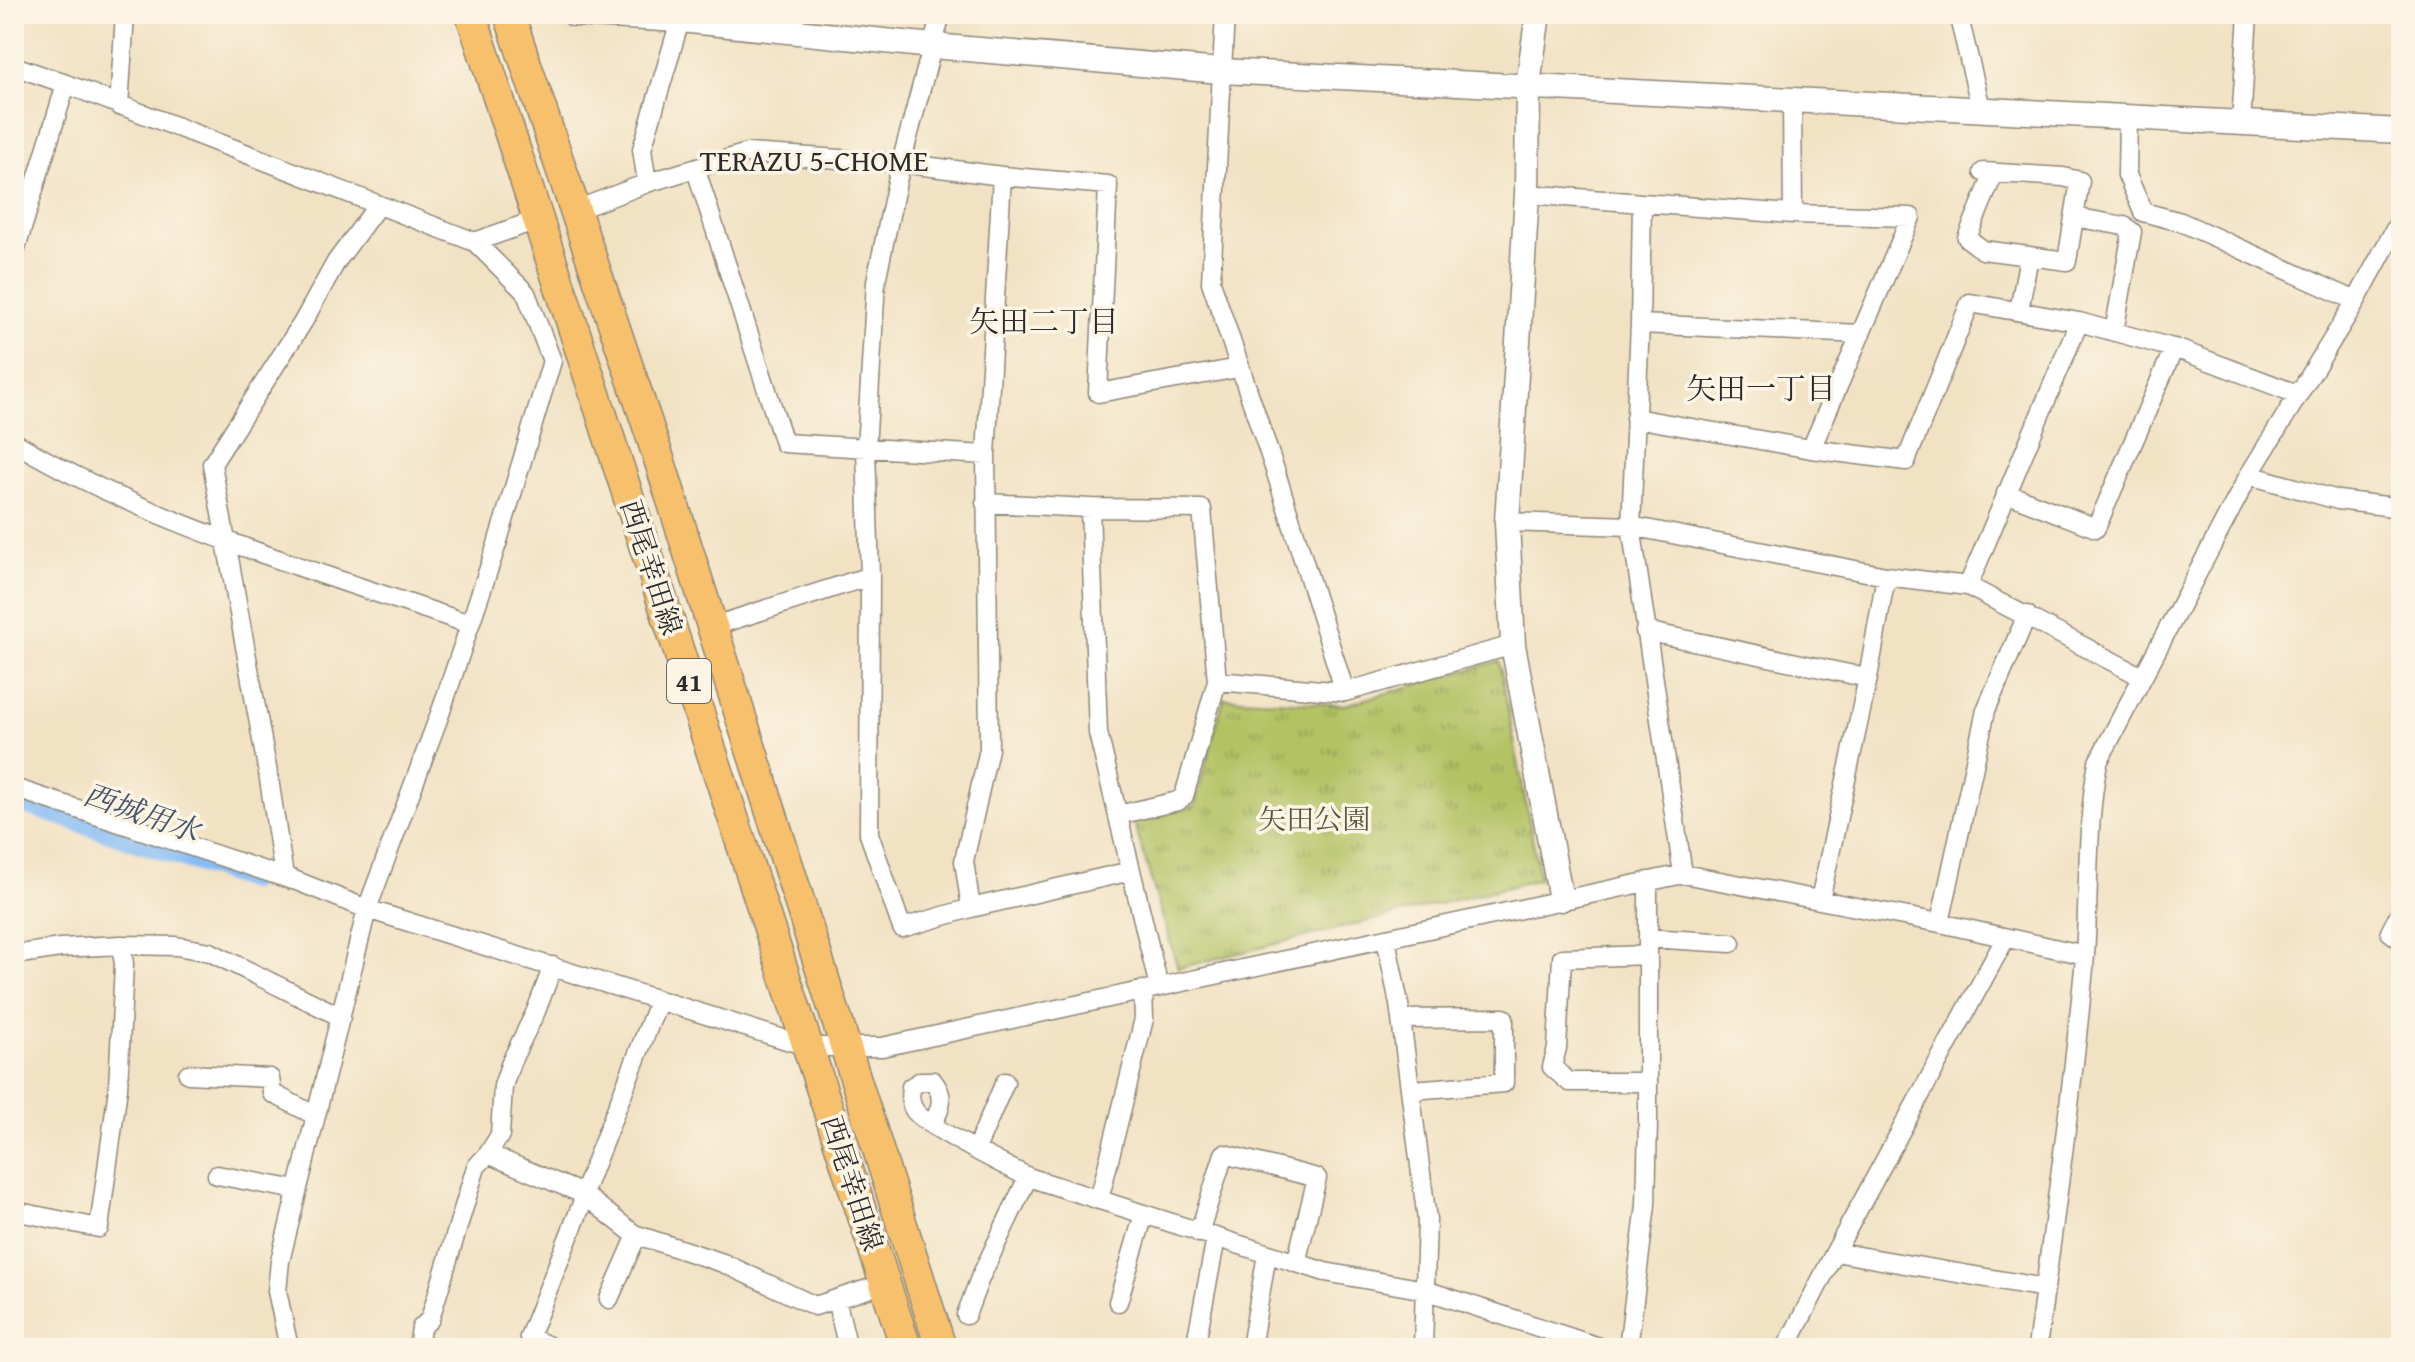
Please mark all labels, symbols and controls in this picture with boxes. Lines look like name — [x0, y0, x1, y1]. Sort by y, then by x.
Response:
district label: TERAZU 5-CHOME — [700, 138, 928, 182]
district label: 矢田二丁目 — [969, 299, 1119, 343]
district label: 矢田一丁目 — [1686, 366, 1836, 410]
street label: 西尾幸田線 — [611, 494, 693, 640]
road number: 41 — [667, 659, 711, 703]
water label: 西城用水 — [78, 772, 209, 853]
park label: 矢田公園 — [1258, 798, 1370, 839]
street label: 西尾幸田線 — [812, 1110, 894, 1256]

